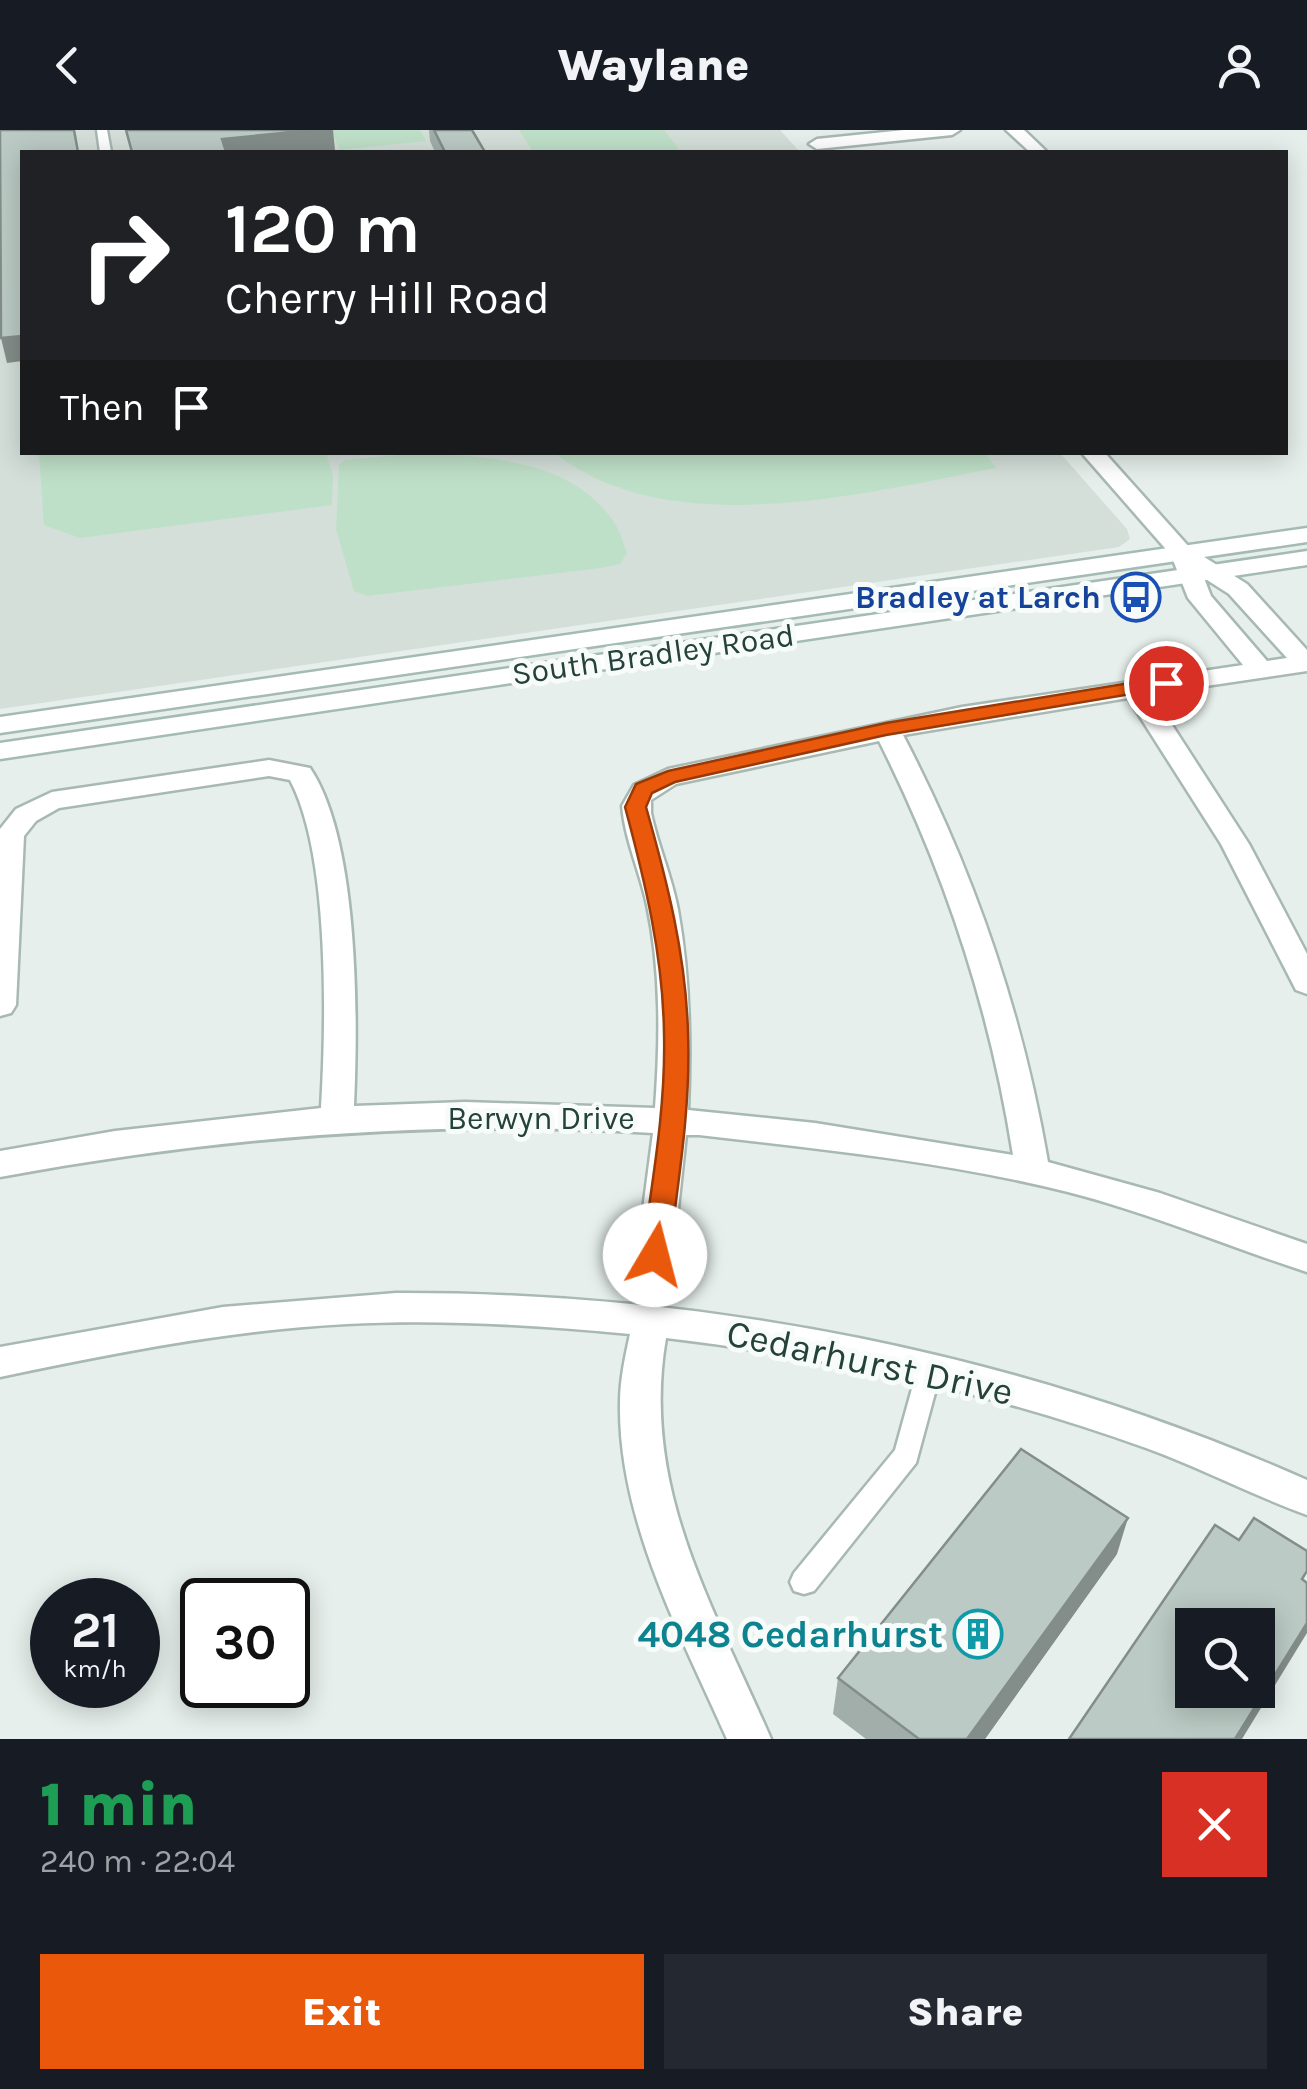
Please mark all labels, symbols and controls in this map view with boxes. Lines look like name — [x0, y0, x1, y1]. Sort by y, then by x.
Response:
icon: back — [40, 38, 95, 93]
icon: person — [1212, 38, 1267, 93]
text: Waylane — [558, 39, 749, 91]
text: 120 m — [225, 188, 421, 270]
icon: right — [60, 190, 190, 320]
text: Cherry Hill Road — [225, 272, 550, 324]
icon: arrive — [164, 380, 219, 435]
text: Then — [60, 385, 144, 430]
bus stop icon: Bradley at Larch — [1110, 571, 1162, 623]
place label: Bradley at Larch — [855, 579, 1101, 616]
street label: South Bradley Road — [510, 616, 797, 693]
pin — [1124, 641, 1209, 726]
icon: arrive — [1139, 656, 1194, 711]
street label: Berwyn Drive — [447, 1100, 635, 1137]
position arrow — [603, 1203, 707, 1307]
street label: Cedarhurst Drive — [723, 1310, 1017, 1415]
speed limit sign: 30 — [180, 1578, 310, 1708]
text: 21 — [71, 1601, 119, 1660]
building icon: 4048 Cedarhurst — [952, 1608, 1004, 1660]
map controls — [1175, 1608, 1275, 1708]
button: search — [1175, 1608, 1275, 1708]
place label: 4048 Cedarhurst — [637, 1612, 943, 1657]
text: km/h — [63, 1654, 127, 1683]
text: 1 min — [40, 1770, 197, 1840]
button: close — [1162, 1772, 1267, 1877]
text: 240 m · 22:04 — [40, 1843, 235, 1880]
button: Exit — [40, 1954, 644, 2069]
button: Share — [664, 1954, 1267, 2069]

